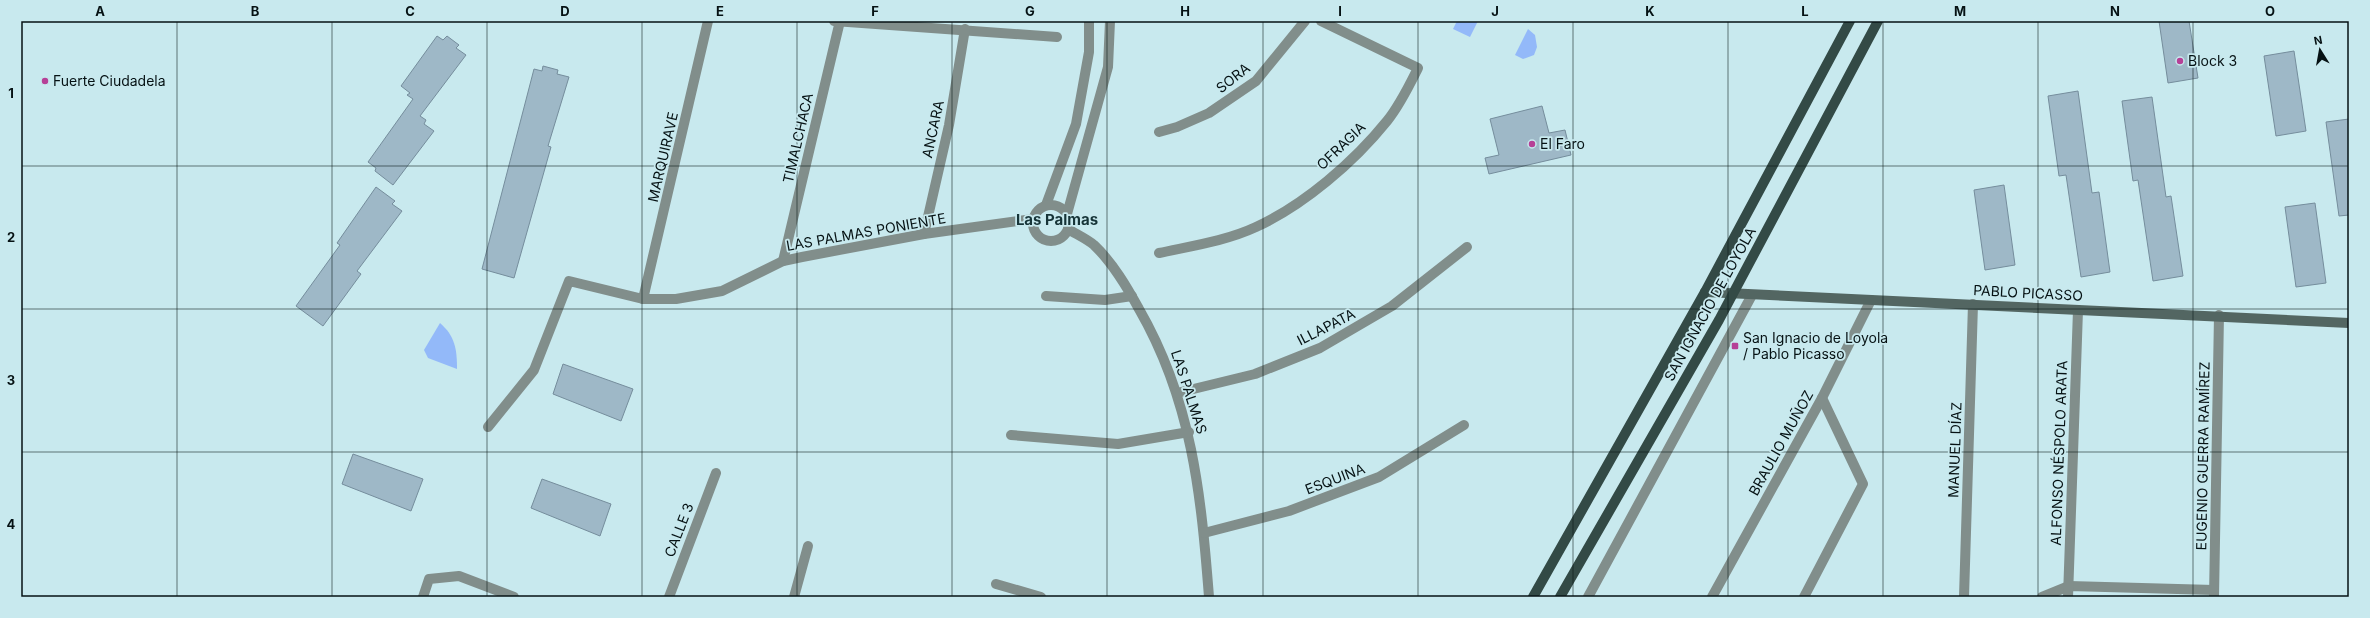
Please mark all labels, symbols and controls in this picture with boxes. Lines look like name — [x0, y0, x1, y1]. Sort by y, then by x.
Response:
text: A — [95, 3, 105, 19]
text: B — [251, 3, 260, 19]
text: C — [405, 3, 415, 19]
text: D — [560, 3, 570, 19]
text: E — [716, 3, 724, 19]
text: F — [871, 3, 879, 19]
text: G — [1025, 3, 1035, 19]
text: H — [1180, 3, 1190, 19]
text: I — [1338, 3, 1342, 19]
text: J — [1491, 3, 1499, 19]
text: K — [1645, 3, 1655, 19]
text: L — [1801, 3, 1809, 19]
text: M — [1954, 3, 1966, 19]
text: N — [2110, 3, 2120, 19]
text: O — [2265, 3, 2275, 19]
north arrow — [2300, 30, 2340, 70]
text: N — [2313, 33, 2324, 48]
place label: Block 3 — [2188, 52, 2237, 69]
marker: Block 3 — [2175, 56, 2185, 66]
street label: SORA — [1212, 59, 1253, 96]
place label: Fuerte Ciudadela — [53, 72, 166, 89]
marker: Fuerte Ciudadela — [40, 76, 50, 86]
text: 1 — [8, 85, 14, 101]
street label: TIMALCHACA — [779, 91, 816, 185]
street label: ANCARA — [918, 98, 947, 159]
street label: MARQUIRAVE — [644, 110, 681, 204]
street label: OFRAGIA — [1313, 118, 1369, 173]
place label: El Faro — [1540, 135, 1585, 152]
marker: El Faro — [1527, 139, 1537, 149]
street label: LAS PALMAS PONIENTE — [785, 209, 947, 254]
district label: Las Palmas — [1016, 210, 1098, 229]
street label: SAN IGNACIO DE LOYOLA — [1660, 224, 1759, 384]
text: 2 — [7, 229, 15, 245]
street label: PABLO PICASSO — [1973, 281, 2083, 304]
street label: ILLAPATA — [1294, 304, 1358, 348]
place label: San Ignacio de Loyola / Pablo Picasso — [1743, 329, 1888, 362]
marker: San Ignacio de Loyola / Pablo Picasso — [1730, 341, 1740, 351]
street label: LAS PALMAS — [1168, 348, 1211, 436]
street label: ALFONSO NÉSPOLO ARATA — [2047, 360, 2070, 546]
street label: EUGENIO GUERRA RAMÍREZ — [2192, 361, 2213, 551]
text: 3 — [7, 372, 15, 388]
street label: BRAULIO MUÑOZ — [1745, 387, 1816, 498]
street label: MANUEL DÍAZ — [1944, 402, 1965, 498]
street label: ESQUINA — [1303, 459, 1367, 498]
street label: CALLE 3 — [660, 500, 697, 559]
text: 4 — [7, 516, 16, 532]

